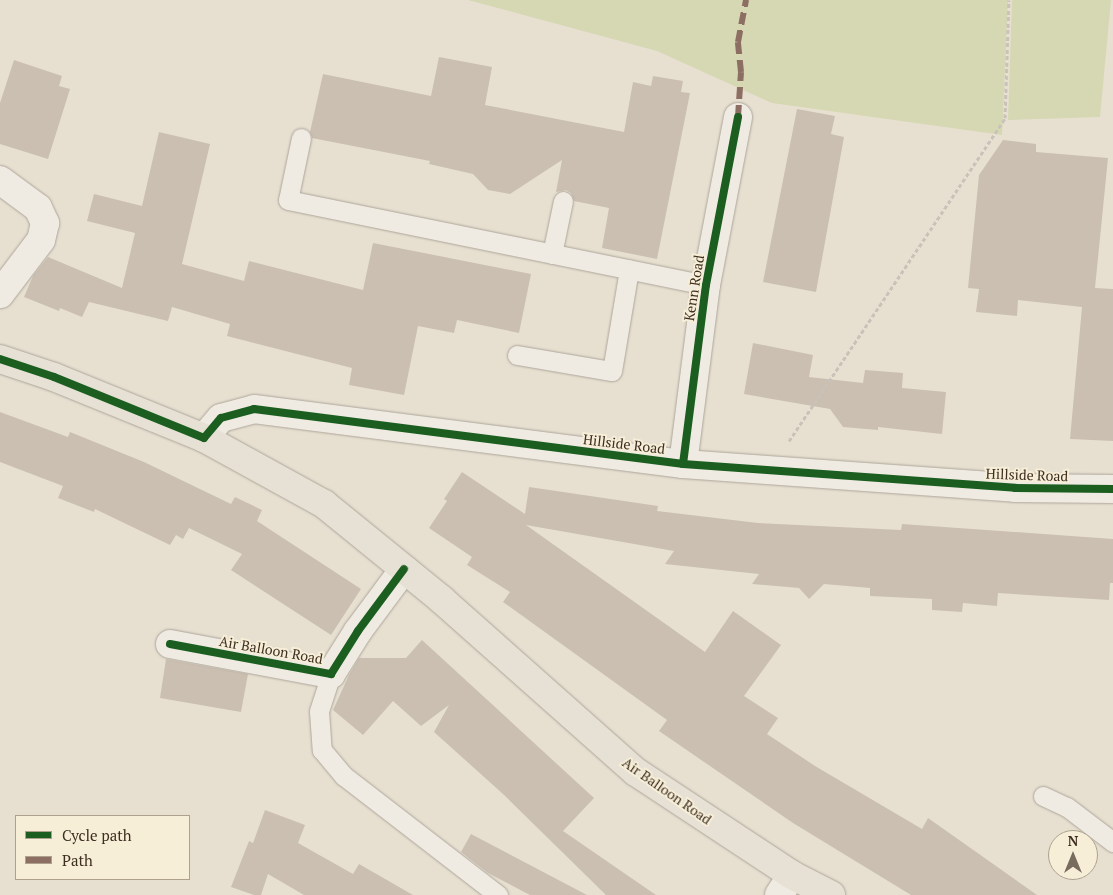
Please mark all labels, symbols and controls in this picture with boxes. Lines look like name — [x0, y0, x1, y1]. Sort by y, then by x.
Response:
street label: Kenn Road — [680, 254, 708, 322]
street label: Hillside Road — [582, 431, 666, 457]
street label: Hillside Road — [985, 465, 1069, 485]
street label: Air Balloon Road — [218, 633, 324, 667]
street label: Air Balloon Road — [619, 754, 715, 828]
legend — [15, 815, 190, 880]
text: Cycle path — [62, 825, 132, 845]
north arrow — [1048, 830, 1098, 880]
text: N — [1068, 831, 1078, 850]
text: Path — [62, 850, 93, 870]

